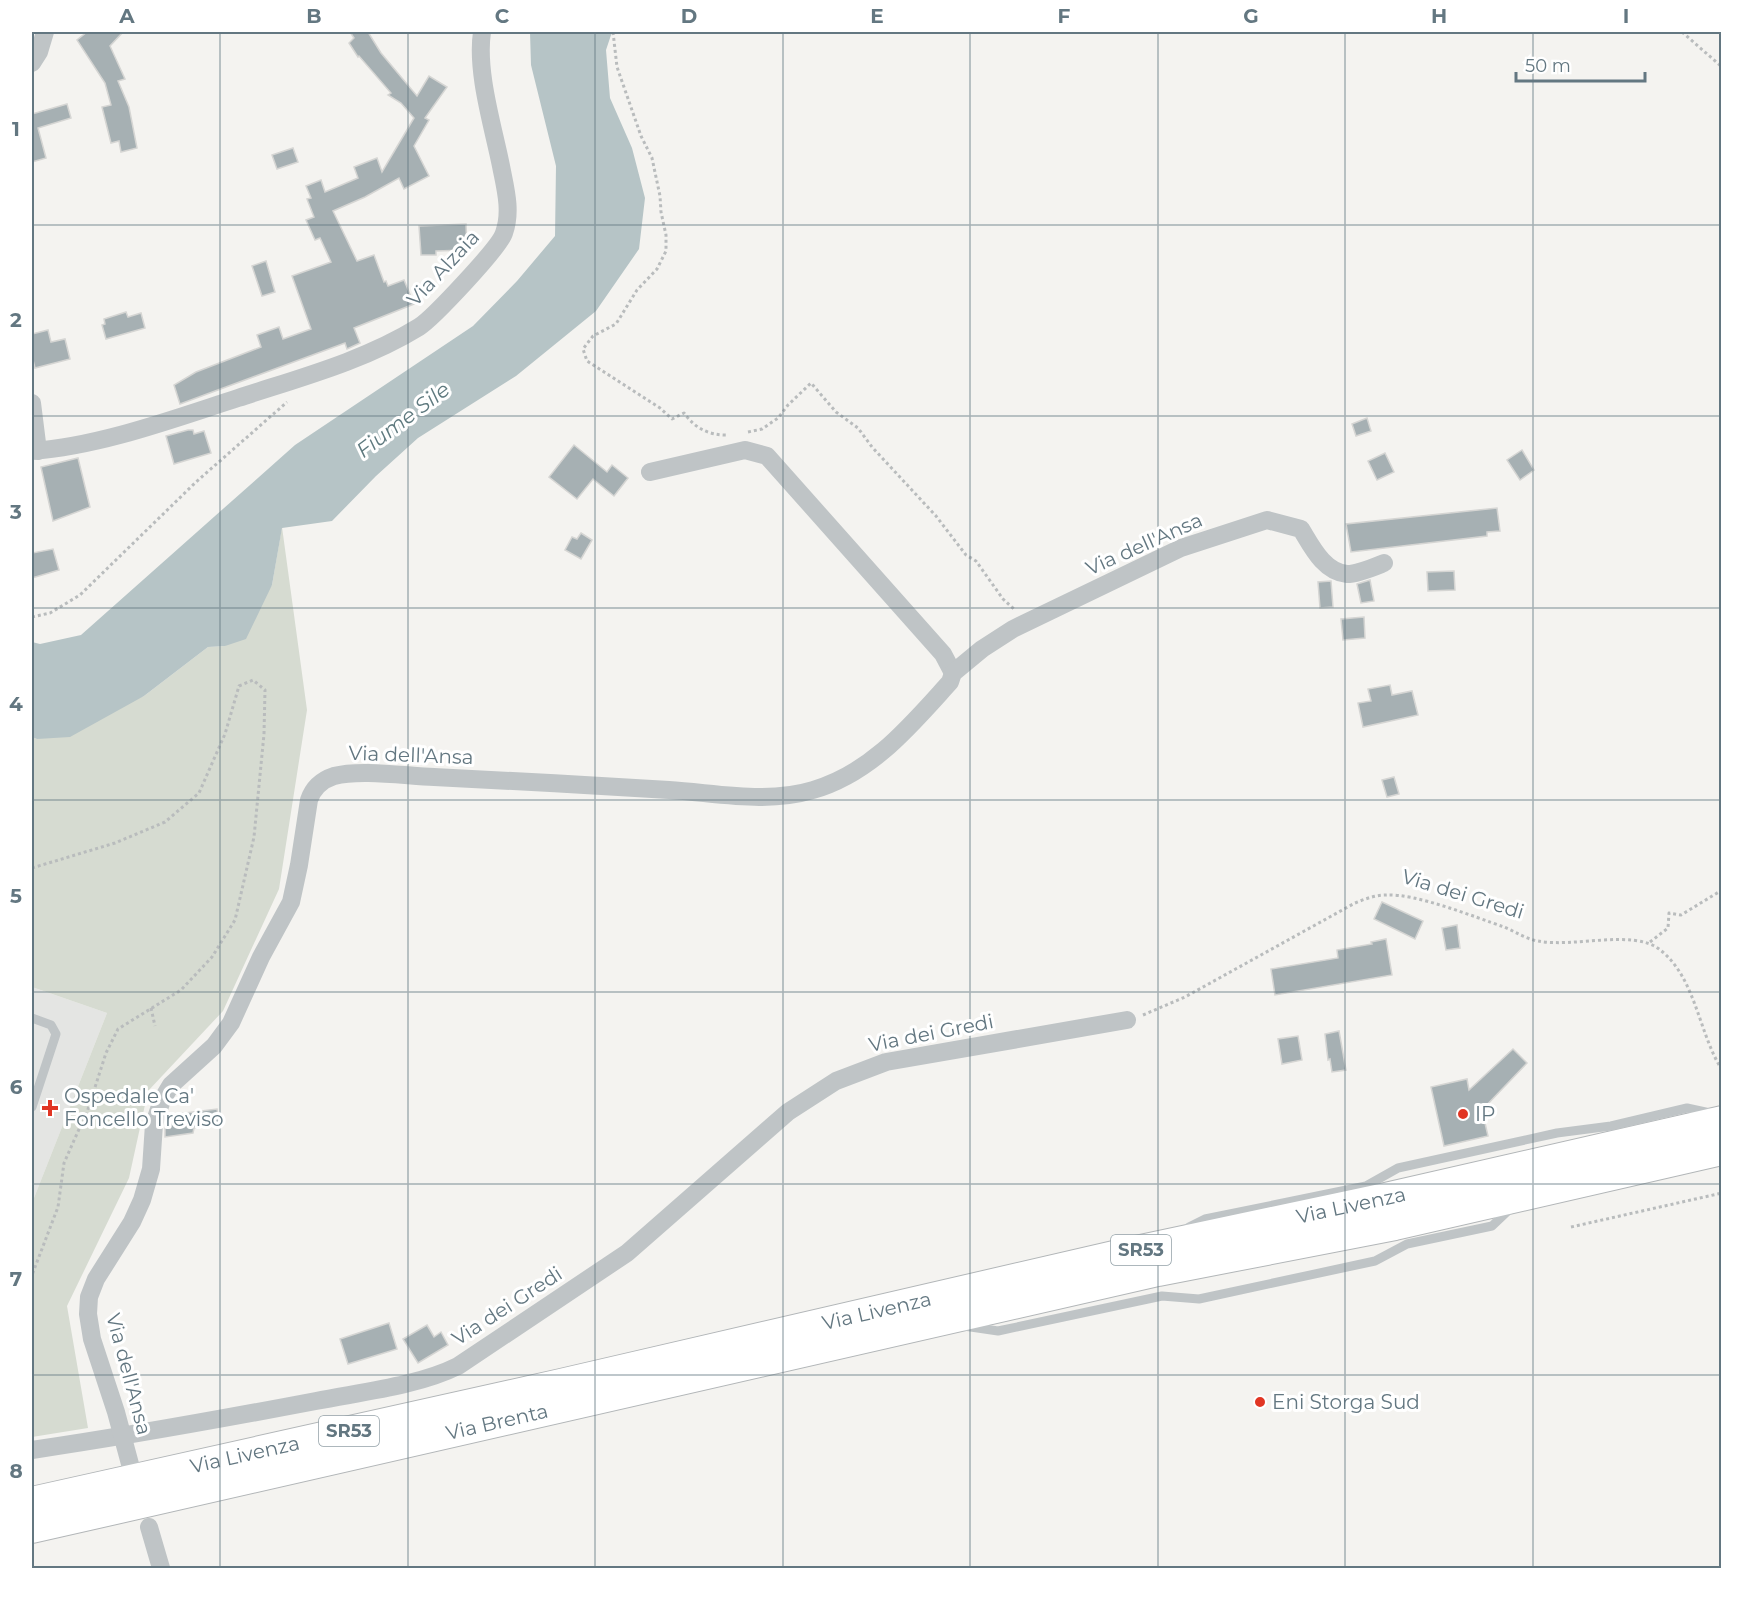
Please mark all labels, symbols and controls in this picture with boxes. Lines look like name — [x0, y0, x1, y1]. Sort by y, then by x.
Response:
text: A — [118, 4, 135, 28]
text: B — [306, 4, 322, 28]
text: C — [495, 4, 510, 28]
text: D — [681, 4, 697, 28]
text: E — [870, 4, 884, 28]
text: F — [1058, 4, 1071, 28]
text: G — [1243, 4, 1259, 28]
text: H — [1431, 4, 1447, 28]
text: I — [1623, 4, 1629, 28]
scale bar — [1516, 45, 1645, 83]
text: 50 m — [1525, 55, 1571, 77]
text: 1 — [12, 117, 20, 141]
street label: Via Alzaia — [402, 225, 484, 311]
text: 2 — [10, 308, 22, 332]
water label: Fiume Sile — [351, 376, 454, 463]
text: 3 — [9, 500, 22, 524]
street label: Via dell'Ansa — [1082, 508, 1206, 580]
text: 4 — [9, 692, 23, 716]
street label: Via dell'Ansa — [348, 741, 474, 769]
street label: Via dei Gredi — [1399, 864, 1527, 924]
text: 5 — [10, 884, 22, 908]
street label: Via dei Gredi — [867, 1009, 995, 1057]
text: 6 — [10, 1075, 23, 1099]
place label: Ospedale Ca' Foncello Treviso — [64, 1084, 223, 1131]
marker: Ospedale Ca' Foncello Treviso — [41, 1099, 59, 1117]
place label: IP — [1475, 1102, 1495, 1126]
marker: IP — [1456, 1107, 1470, 1121]
street label: Via Livenza — [1294, 1182, 1408, 1229]
road number: SR53 — [1111, 1235, 1171, 1265]
street label: Via dei Gredi — [447, 1261, 567, 1351]
text: 7 — [10, 1267, 22, 1291]
street label: Via Livenza — [820, 1287, 934, 1335]
street label: Via dell'Ansa — [101, 1311, 157, 1437]
place label: Eni Storga Sud — [1272, 1390, 1420, 1414]
marker: Eni Storga Sud — [1253, 1395, 1267, 1409]
street label: Via Brenta — [444, 1399, 550, 1445]
road number: SR53 — [319, 1416, 379, 1446]
street label: Via Livenza — [188, 1431, 302, 1478]
text: 8 — [9, 1459, 23, 1483]

